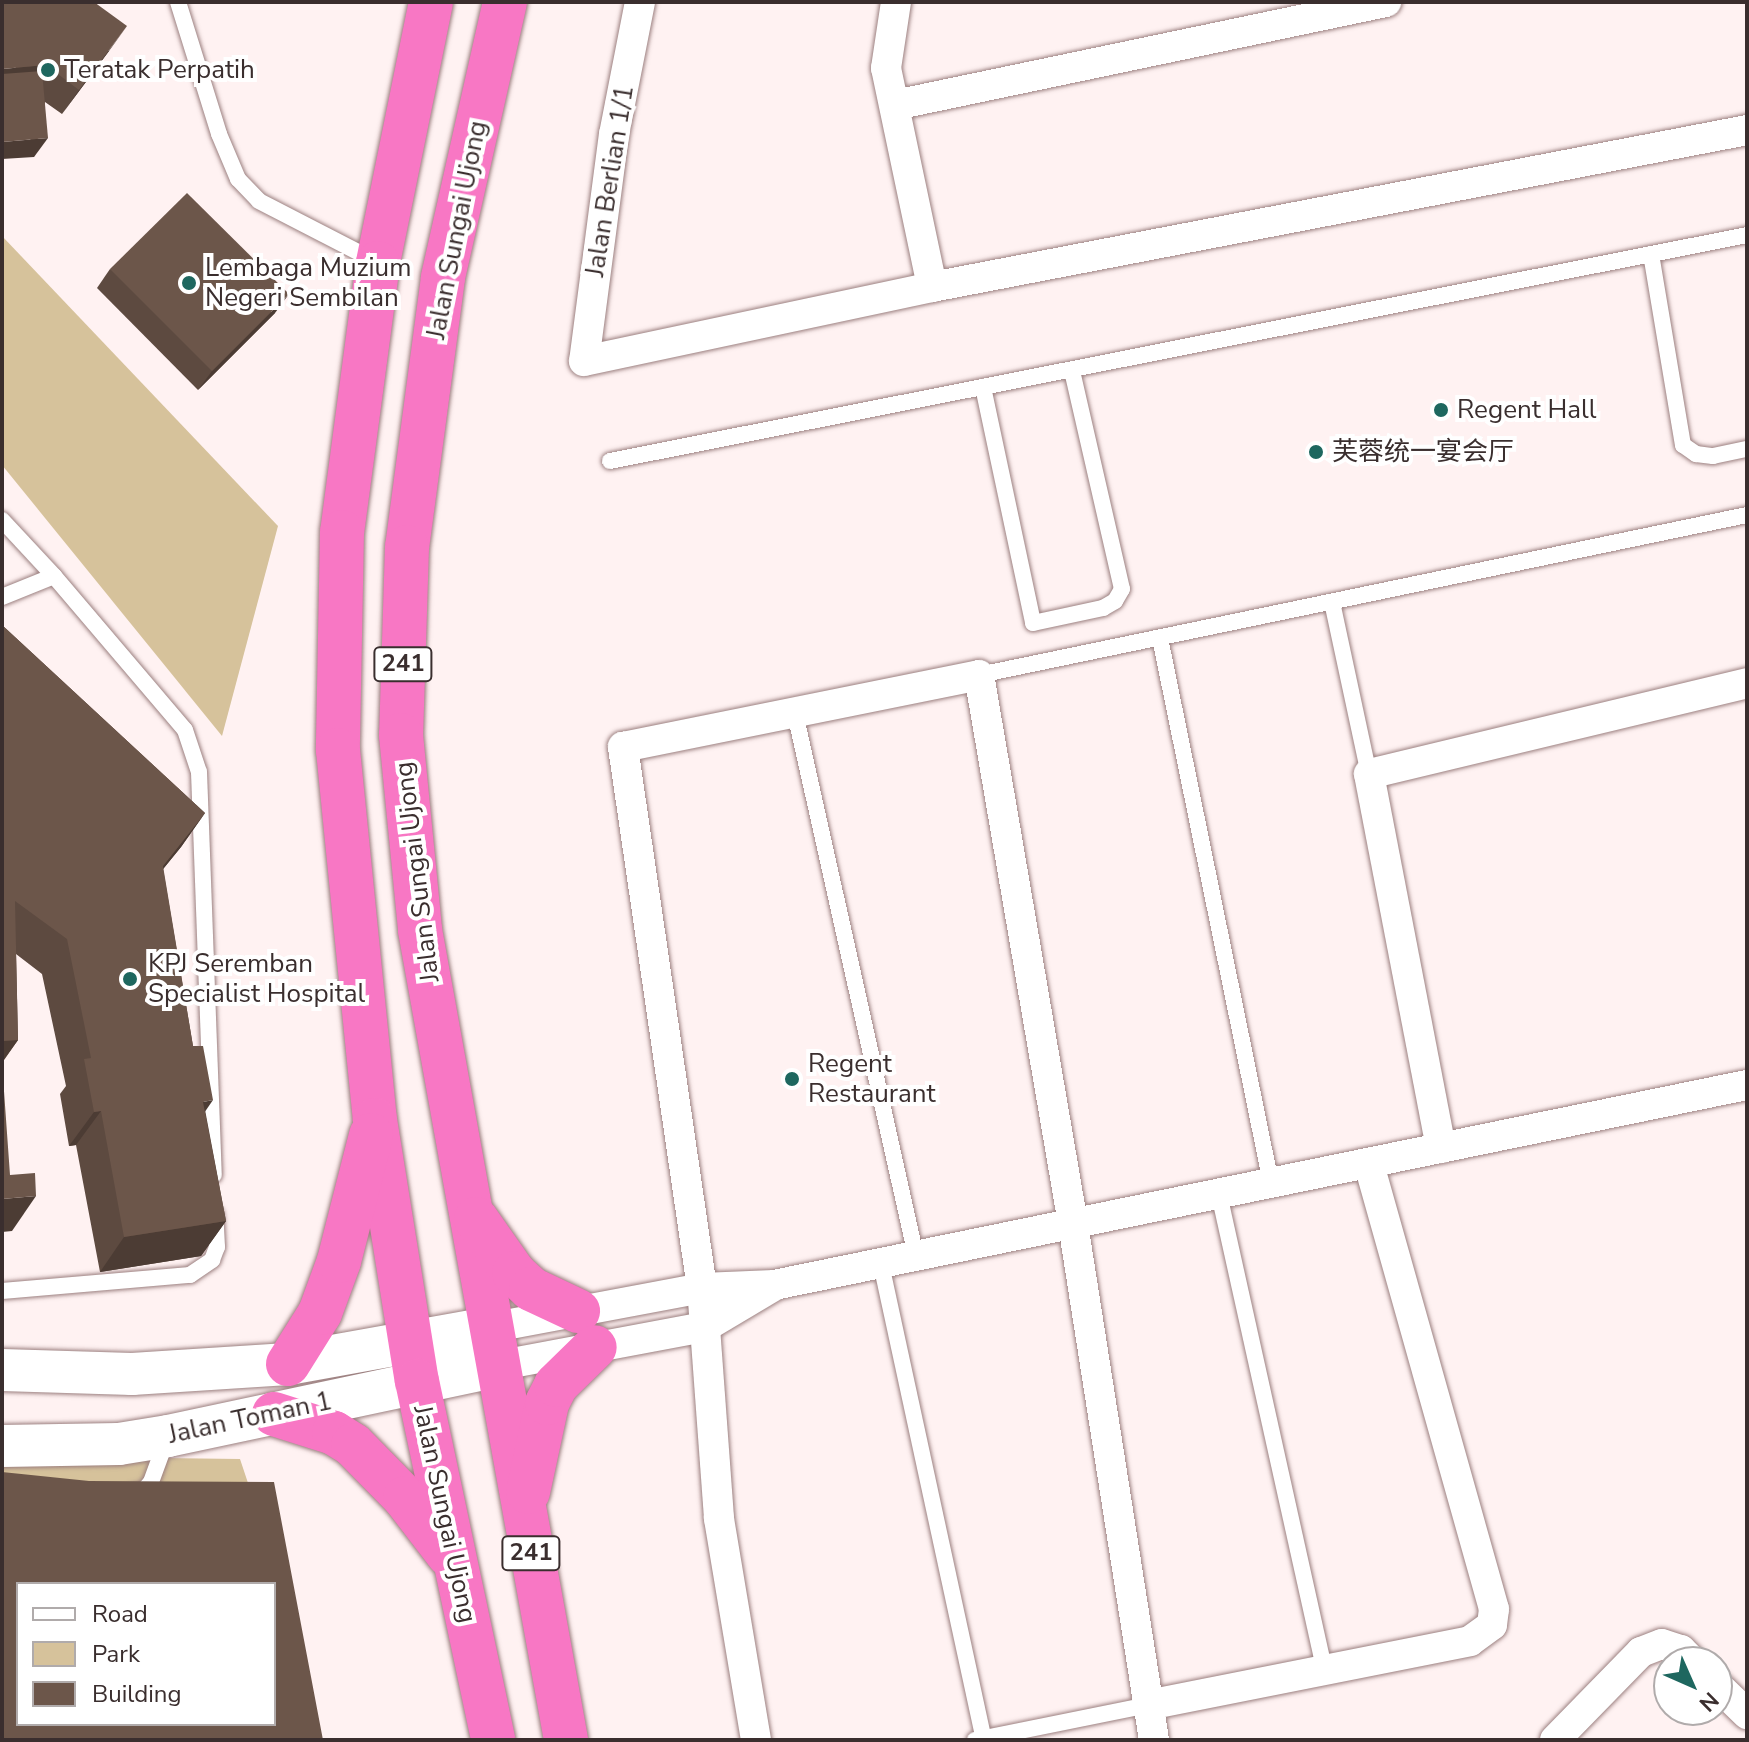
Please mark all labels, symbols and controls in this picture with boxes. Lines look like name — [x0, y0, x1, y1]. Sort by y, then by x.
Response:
place label: Teratak Perpatih — [64, 54, 255, 86]
marker: Teratak Perpatih — [39, 61, 57, 79]
street label: Jalan Berlian 1/1 — [579, 83, 641, 279]
street label: Jalan Sungai Ujong — [421, 118, 493, 342]
place label: Lembaga Muzium Negeri Sembilan — [205, 252, 411, 314]
marker: Lembaga Muzium Negeri Sembilan — [180, 274, 198, 292]
place label: Regent Hall — [1457, 394, 1597, 426]
marker: Regent Hall — [1432, 401, 1450, 419]
place label: 芙蓉统一宴会厅 — [1332, 436, 1514, 468]
marker: 芙蓉统一宴会厅 — [1307, 443, 1325, 461]
road number: 241 — [373, 644, 433, 684]
street label: Jalan Sungai Ujong — [388, 760, 446, 984]
place label: KPJ Seremban Specialist Hospital — [148, 948, 365, 1010]
marker: KPJ Seremban Specialist Hospital — [119, 968, 141, 990]
place label: Regent Restaurant — [808, 1048, 936, 1110]
marker: Regent Restaurant — [783, 1070, 801, 1088]
street label: Jalan Toman 1 — [165, 1385, 335, 1451]
street label: Jalan Sungai Ujong — [407, 1402, 483, 1626]
road number: 241 — [501, 1533, 561, 1573]
legend — [16, 1582, 276, 1726]
text: Road — [92, 1598, 148, 1630]
text: Park — [92, 1638, 140, 1670]
north arrow — [1653, 1646, 1733, 1726]
text: Building — [92, 1678, 182, 1710]
text: N — [1692, 1685, 1725, 1718]

